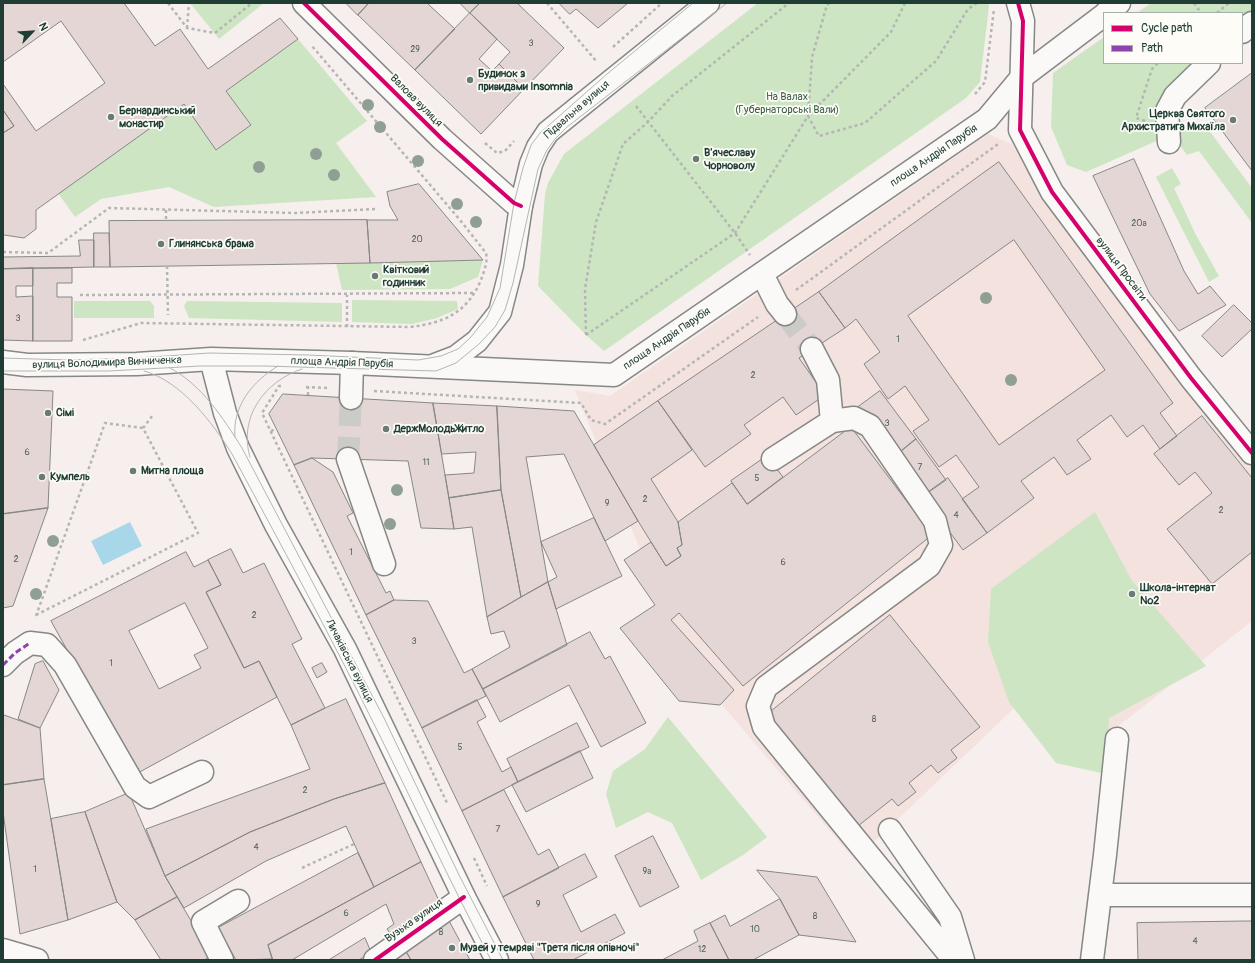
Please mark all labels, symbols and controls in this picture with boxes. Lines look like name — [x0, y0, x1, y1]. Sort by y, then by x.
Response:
north arrow — [12, 12, 52, 52]
legend — [1103, 12, 1243, 64]
text: N — [36, 21, 51, 33]
text: Cycle path — [1141, 21, 1192, 36]
house number: 3 — [528, 39, 534, 49]
text: Path — [1141, 41, 1163, 56]
house number: 29 — [410, 45, 420, 55]
place label: Будинок з привидами Insomnia — [478, 67, 573, 93]
street label: Валова вулиця — [387, 72, 445, 130]
marker: Будинок з привидами Insomnia — [465, 75, 475, 85]
street label: Підвальна вулиця — [542, 78, 612, 142]
park label: На Валах (Губернаторські Вали) — [735, 90, 839, 116]
place label: Бернардинський монастир — [119, 104, 195, 130]
place label: Церква Святого Архистратига Михаїла — [1121, 107, 1225, 133]
marker: Бернардинський монастир — [106, 112, 116, 122]
marker: Церква Святого Архистратига Михаїла — [1228, 115, 1238, 125]
street label: площа Андрія Парубія — [888, 122, 980, 190]
place label: В'ячеславу Чорноволу — [704, 146, 755, 172]
marker: В'ячеславу Чорноволу — [691, 154, 701, 164]
house number: 20а — [1131, 219, 1147, 229]
house number: 20 — [411, 235, 423, 245]
street label: вулиця Просвіти — [1093, 235, 1149, 303]
place label: Глинянська брама — [169, 237, 254, 251]
marker: Глинянська брама — [156, 239, 166, 249]
place label: Квітковий годинник — [383, 263, 429, 289]
marker: Квітковий годинник — [370, 271, 380, 281]
street label: площа Андрія Парубія — [621, 305, 713, 373]
house number: 3 — [15, 314, 21, 324]
house number: 1 — [896, 335, 900, 345]
street label: вулиця Володимира Винниченка — [32, 354, 182, 372]
street label: площа Андрія Парубія — [290, 355, 394, 371]
house number: 2 — [750, 371, 756, 381]
place label: Сімі — [56, 406, 74, 420]
marker: Сімі — [43, 408, 53, 418]
house number: 3 — [884, 419, 890, 429]
place label: ДержМолодьЖитло — [394, 422, 484, 436]
marker: ДержМолодьЖитло — [381, 424, 391, 434]
house number: 6 — [24, 448, 30, 458]
house number: 11 — [422, 458, 430, 468]
house number: 7 — [918, 463, 922, 473]
place label: Митна площа — [141, 464, 204, 478]
marker: Митна площа — [128, 466, 138, 476]
place label: Кумпель — [50, 470, 90, 484]
marker: Кумпель — [37, 472, 47, 482]
house number: 5 — [755, 474, 759, 484]
house number: 2 — [642, 495, 648, 505]
house number: 9 — [605, 499, 609, 509]
house number: 2 — [1218, 506, 1224, 516]
house number: 4 — [953, 511, 959, 521]
house number: 1 — [349, 548, 353, 558]
house number: 2 — [13, 555, 19, 565]
house number: 6 — [780, 558, 786, 568]
place label: Школа-інтернат №2 — [1140, 581, 1216, 607]
marker: Школа-інтернат №2 — [1127, 589, 1137, 599]
house number: 2 — [251, 611, 257, 621]
street label: Личаківська вулиця — [322, 617, 376, 705]
house number: 3 — [411, 637, 417, 647]
house number: 1 — [109, 659, 113, 669]
house number: 8 — [872, 715, 876, 725]
house number: 5 — [458, 743, 462, 753]
house number: 2 — [302, 786, 308, 796]
house number: 7 — [496, 825, 500, 835]
house number: 4 — [253, 843, 259, 853]
house number: 1 — [33, 865, 37, 875]
house number: 9а — [643, 867, 651, 877]
street label: Вузька вулиця — [383, 896, 445, 946]
house number: 9 — [536, 900, 540, 910]
house number: 6 — [343, 909, 349, 919]
house number: 8 — [813, 912, 817, 922]
house number: 10 — [750, 925, 760, 935]
house number: 8 — [439, 928, 443, 938]
house number: 4 — [1192, 937, 1198, 947]
place label: Музей у темряві "Третя після опівночі" — [460, 941, 639, 955]
marker: Музей у темряві "Третя після опівночі" — [447, 943, 457, 953]
house number: 12 — [698, 945, 706, 955]

